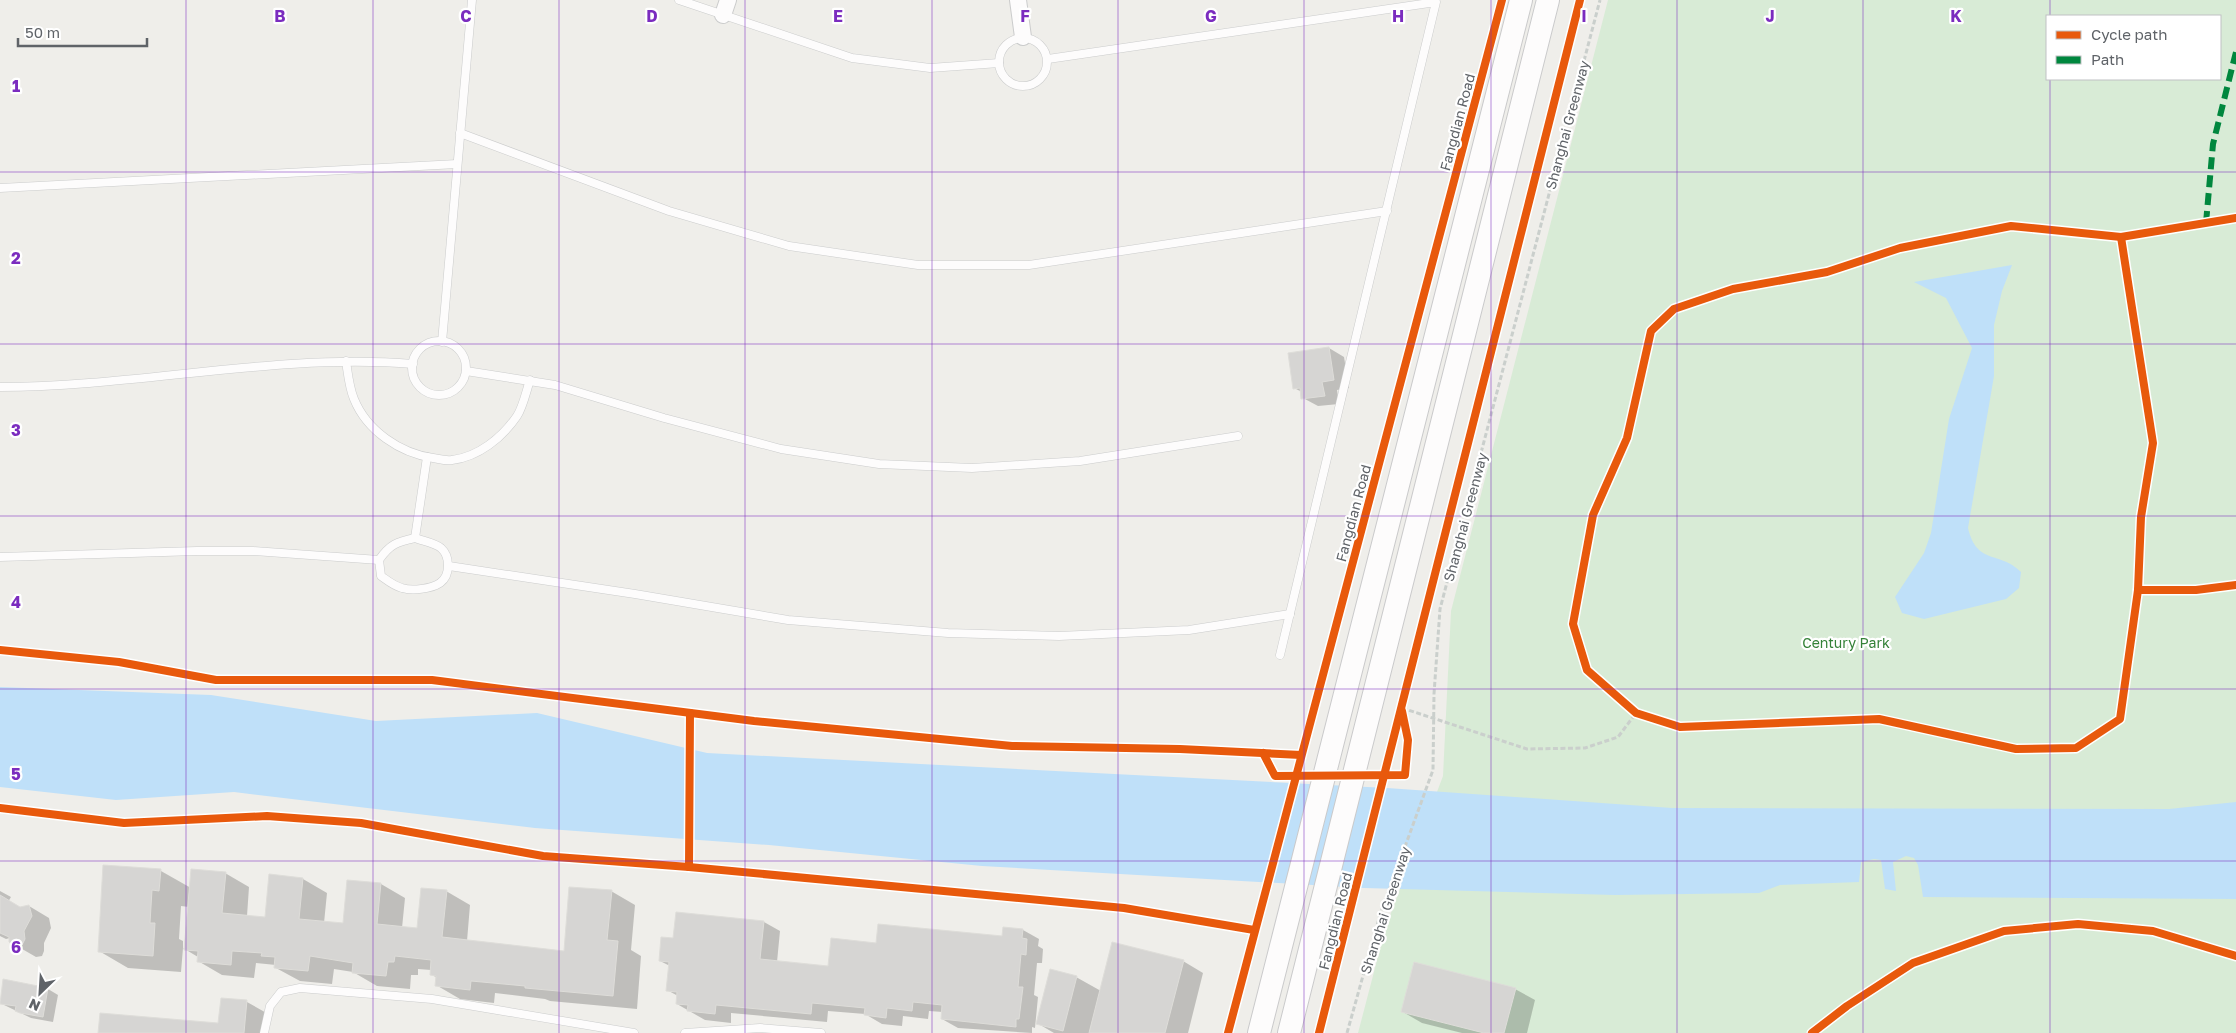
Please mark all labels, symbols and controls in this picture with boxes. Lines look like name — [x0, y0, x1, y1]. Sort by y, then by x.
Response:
text: B — [274, 6, 286, 26]
text: C — [460, 6, 472, 26]
text: D — [646, 6, 658, 26]
text: E — [833, 6, 843, 26]
text: F — [1020, 6, 1030, 26]
text: G — [1205, 6, 1217, 26]
text: H — [1392, 6, 1404, 26]
text: I — [1581, 6, 1587, 26]
text: J — [1765, 6, 1775, 26]
text: K — [1950, 6, 1962, 26]
scale bar — [18, 15, 146, 47]
legend — [2046, 15, 2221, 80]
text: 50 m — [25, 23, 60, 41]
text: Cycle path — [2091, 25, 2167, 43]
text: Path — [2091, 50, 2124, 68]
street label: Shanghai Greenway — [1542, 58, 1592, 191]
street label: Fangdian Road — [1436, 72, 1478, 172]
text: 1 — [12, 76, 20, 96]
text: 2 — [11, 248, 21, 268]
text: 3 — [11, 420, 21, 440]
street label: Shanghai Greenway — [1440, 450, 1490, 583]
street label: Fangdian Road — [1332, 463, 1374, 563]
text: 4 — [11, 592, 21, 612]
park label: Century Park — [1802, 634, 1890, 651]
text: 5 — [11, 764, 21, 784]
street label: Shanghai Greenway — [1356, 844, 1414, 976]
street label: Fangdian Road — [1315, 870, 1355, 972]
text: 6 — [11, 937, 21, 957]
north arrow — [15, 968, 65, 1018]
text: N — [26, 995, 43, 1015]

